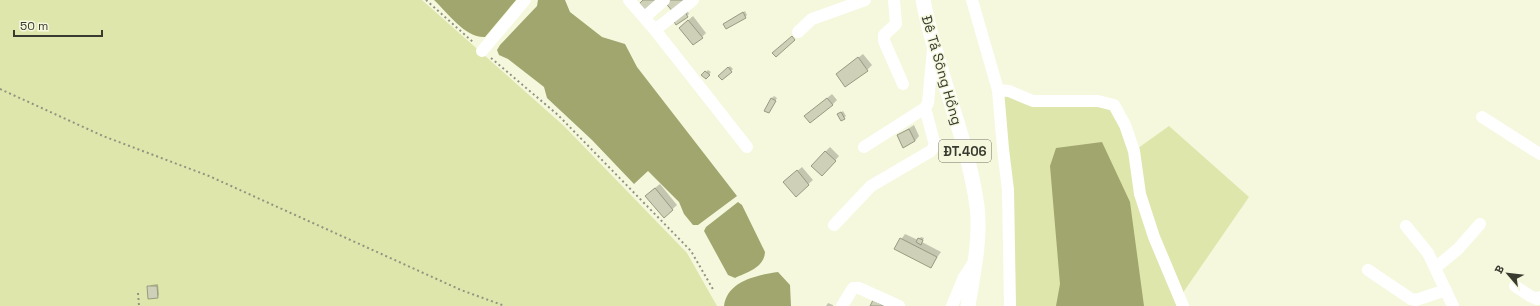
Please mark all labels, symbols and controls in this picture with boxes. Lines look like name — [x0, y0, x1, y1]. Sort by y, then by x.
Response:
scale bar — [14, 12, 102, 38]
street label: Đê Tả Sông Hồng — [918, 13, 966, 127]
text: 50 m — [20, 18, 48, 34]
road number: ĐT.406 — [939, 140, 991, 162]
north arrow — [1488, 254, 1528, 294]
text: B — [1491, 263, 1507, 276]

